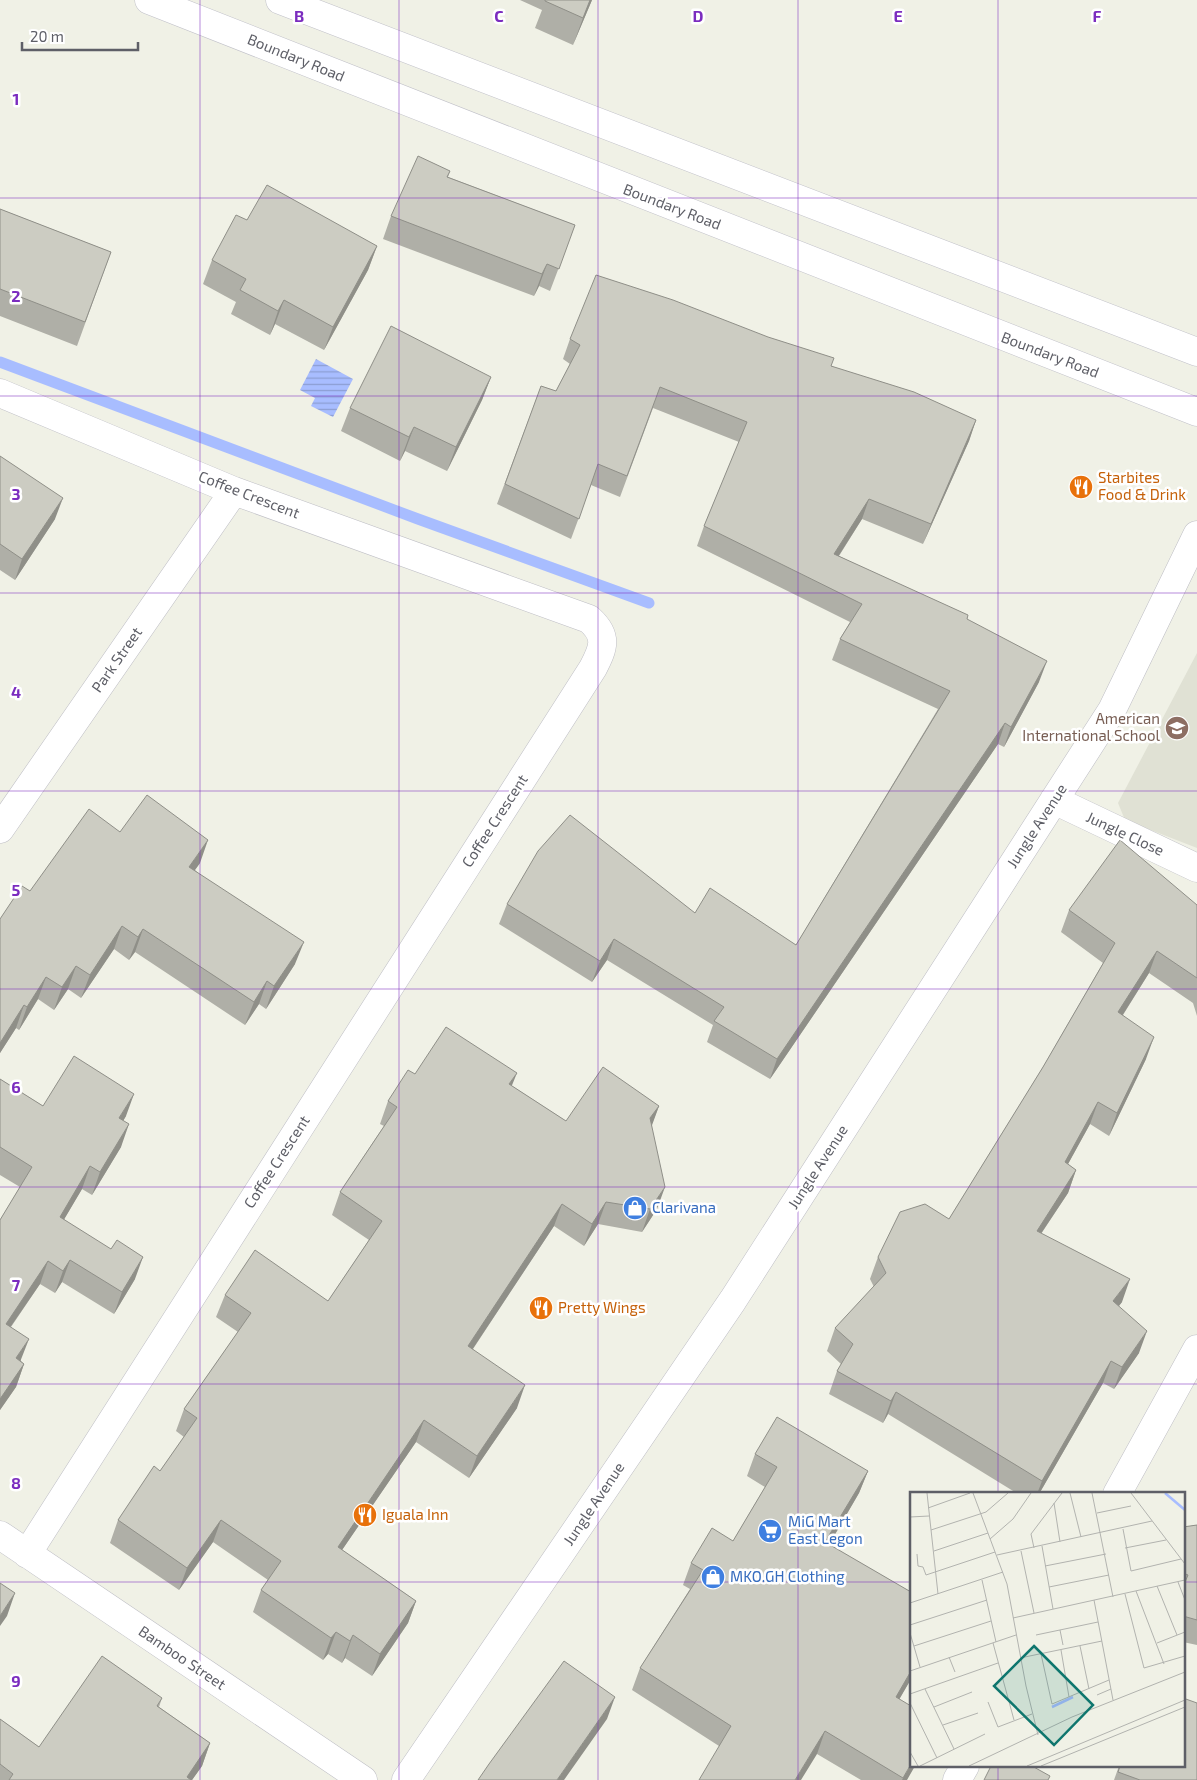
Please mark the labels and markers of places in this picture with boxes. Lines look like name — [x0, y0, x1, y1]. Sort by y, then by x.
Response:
place label: Starbites Food & Drink — [1098, 468, 1186, 503]
restaurant icon: Starbites Food & Drink — [1068, 474, 1094, 500]
place label: American International School — [1022, 709, 1161, 744]
school or university icon: American International School — [1164, 715, 1190, 741]
shop icon: Clarivana — [622, 1195, 648, 1221]
place label: Clarivana — [652, 1198, 716, 1216]
restaurant icon: Pretty Wings — [528, 1295, 554, 1321]
place label: Pretty Wings — [558, 1298, 646, 1316]
restaurant icon: Iguala Inn — [352, 1502, 378, 1528]
place label: Iguala Inn — [382, 1505, 448, 1523]
place label: MiG Mart East Legon — [788, 1512, 863, 1547]
supermarket icon: MiG Mart East Legon — [757, 1518, 783, 1544]
shop icon: MKO.GH Clothing — [700, 1564, 726, 1590]
place label: MKO.GH Clothing — [730, 1567, 845, 1585]

